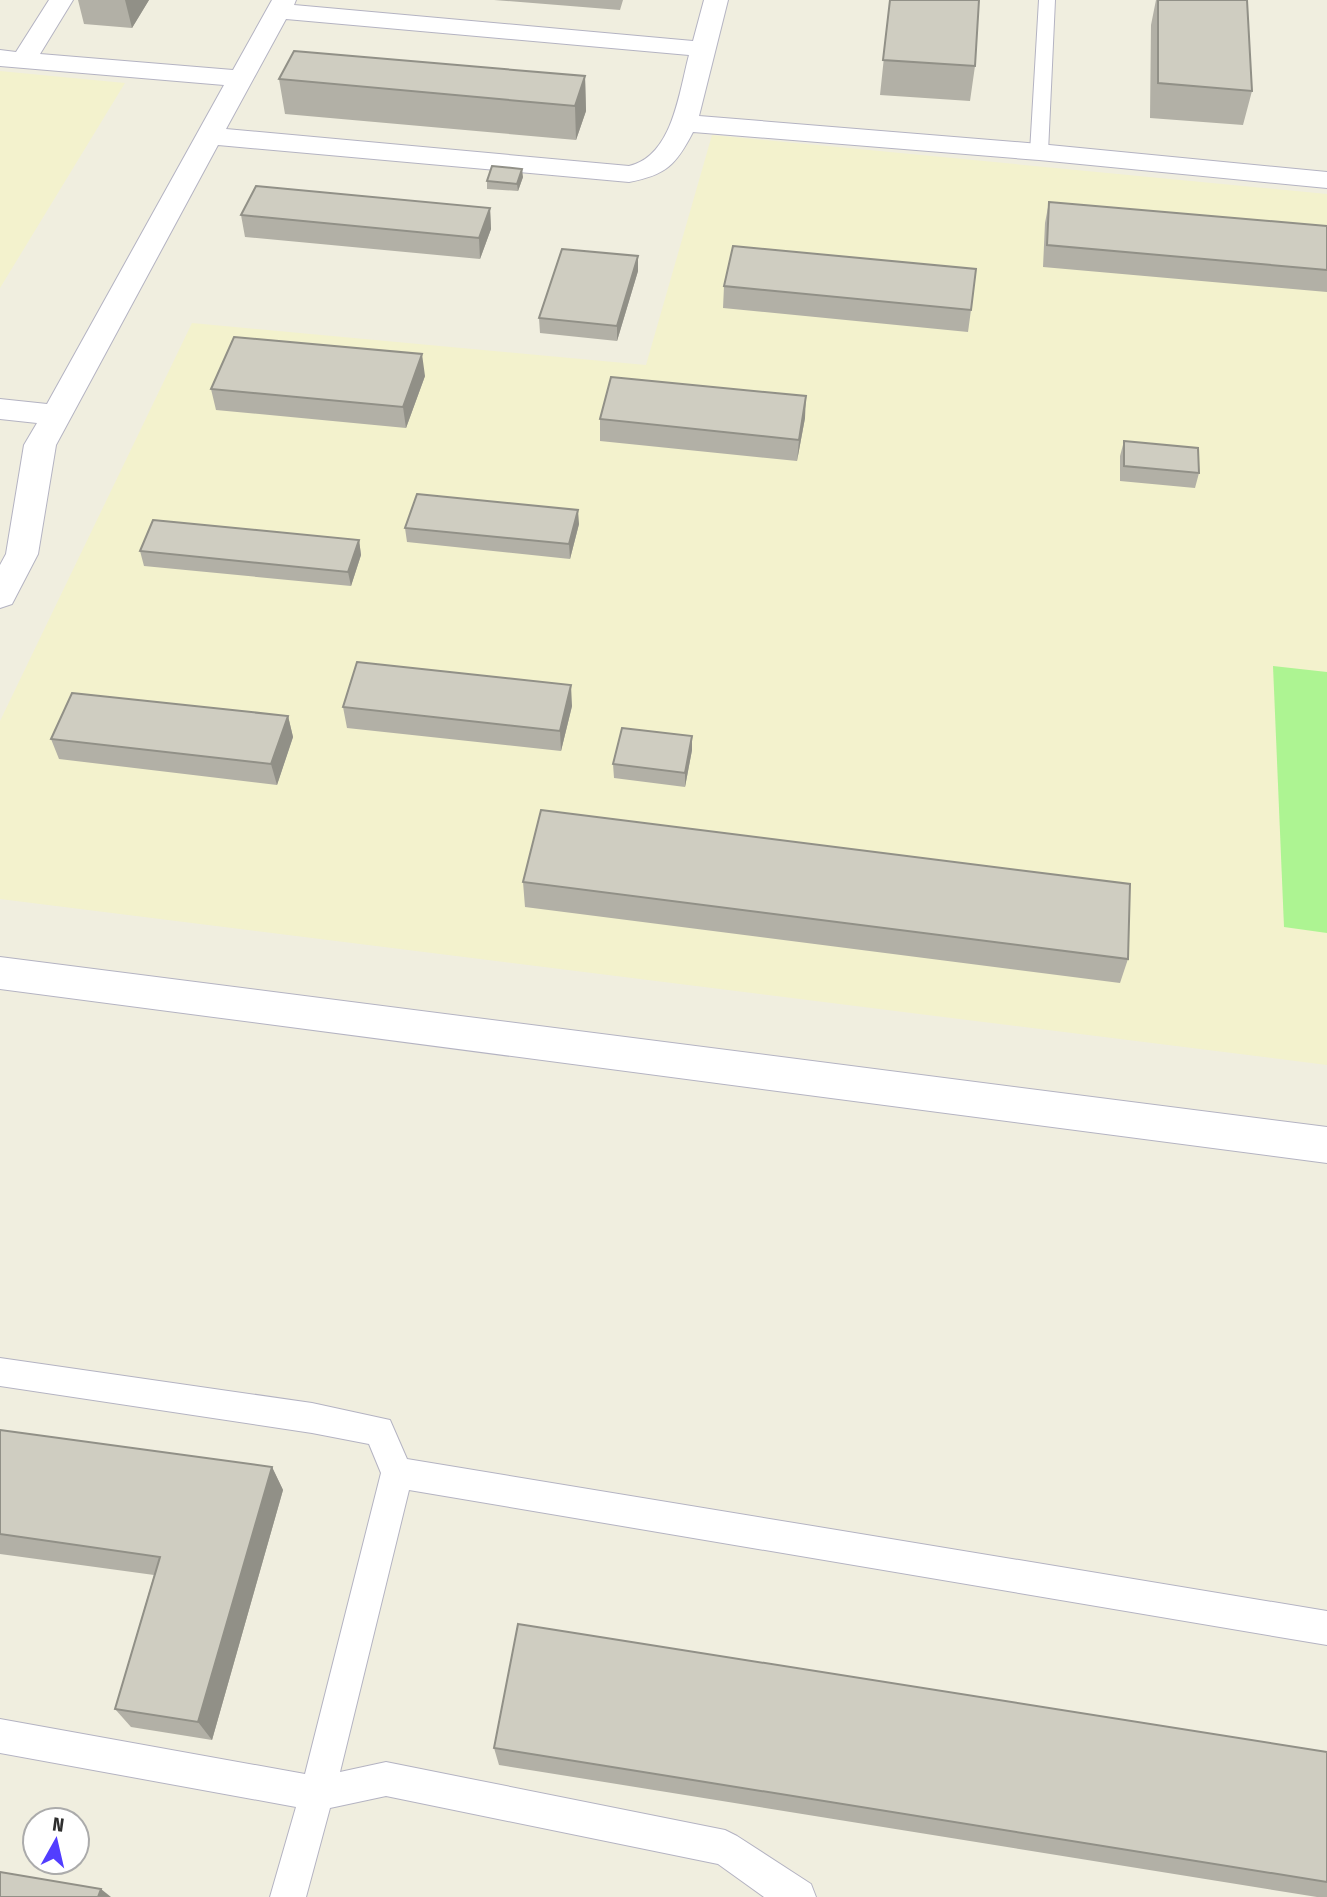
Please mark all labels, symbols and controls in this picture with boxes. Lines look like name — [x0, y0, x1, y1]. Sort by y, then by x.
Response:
north arrow — [21, 1806, 91, 1876]
text: N — [51, 1812, 66, 1837]

